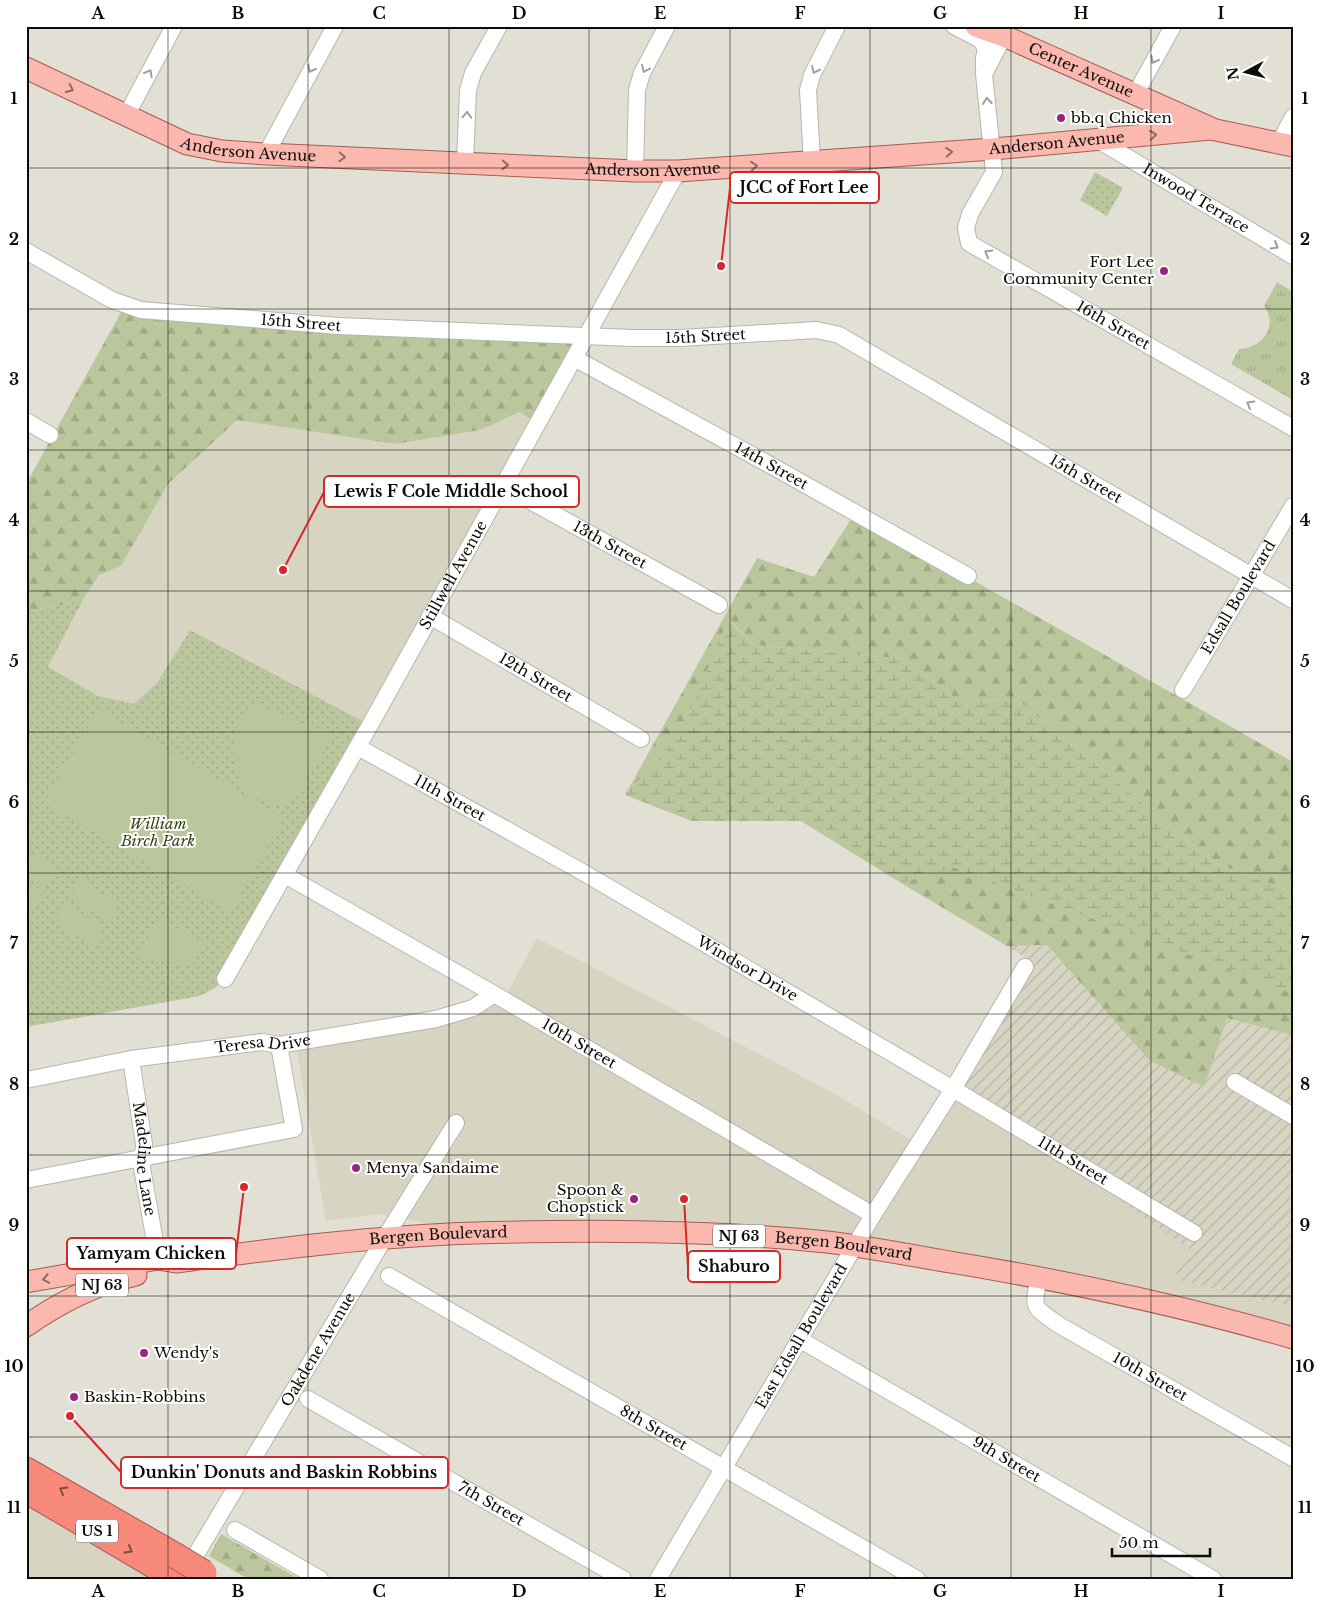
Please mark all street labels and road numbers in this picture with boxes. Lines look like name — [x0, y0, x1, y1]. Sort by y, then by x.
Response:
street label: Center Avenue — [1026, 38, 1137, 101]
street label: Anderson Avenue — [987, 127, 1125, 158]
street label: Anderson Avenue — [177, 132, 316, 165]
street label: Anderson Avenue — [584, 158, 721, 180]
street label: Inwood Terrace — [1139, 159, 1253, 237]
street label: 16th Street — [1073, 296, 1154, 354]
street label: 15th Street — [260, 310, 342, 335]
street label: 15th Street — [665, 324, 747, 347]
street label: 14th Street — [732, 438, 812, 494]
street label: 15th Street — [1046, 450, 1126, 507]
street label: 13th Street — [570, 516, 651, 573]
street label: Stillwell Avenue — [415, 517, 491, 633]
street label: Edsall Boulevard — [1197, 537, 1279, 657]
street label: 12th Street — [496, 648, 576, 706]
street label: 11th Street — [411, 770, 489, 825]
street label: Windsor Drive — [693, 931, 801, 1005]
street label: 10th Street — [539, 1014, 620, 1072]
street label: Teresa Drive — [214, 1030, 312, 1057]
street label: Madeline Lane — [129, 1101, 160, 1217]
street label: 11th Street — [1034, 1132, 1112, 1189]
street label: Bergen Boulevard — [368, 1222, 508, 1248]
road number: NJ 63 — [713, 1224, 765, 1248]
street label: Bergen Boulevard — [774, 1227, 914, 1264]
street label: East Edsall Boulevard — [751, 1260, 851, 1412]
road number: NJ 63 — [76, 1274, 128, 1296]
street label: Oakdene Avenue — [276, 1289, 359, 1410]
street label: 10th Street — [1110, 1348, 1191, 1405]
street label: 8th Street — [617, 1401, 691, 1454]
street label: 9th Street — [970, 1432, 1044, 1486]
street label: 7th Street — [455, 1477, 528, 1530]
road number: US 1 — [76, 1520, 118, 1542]

